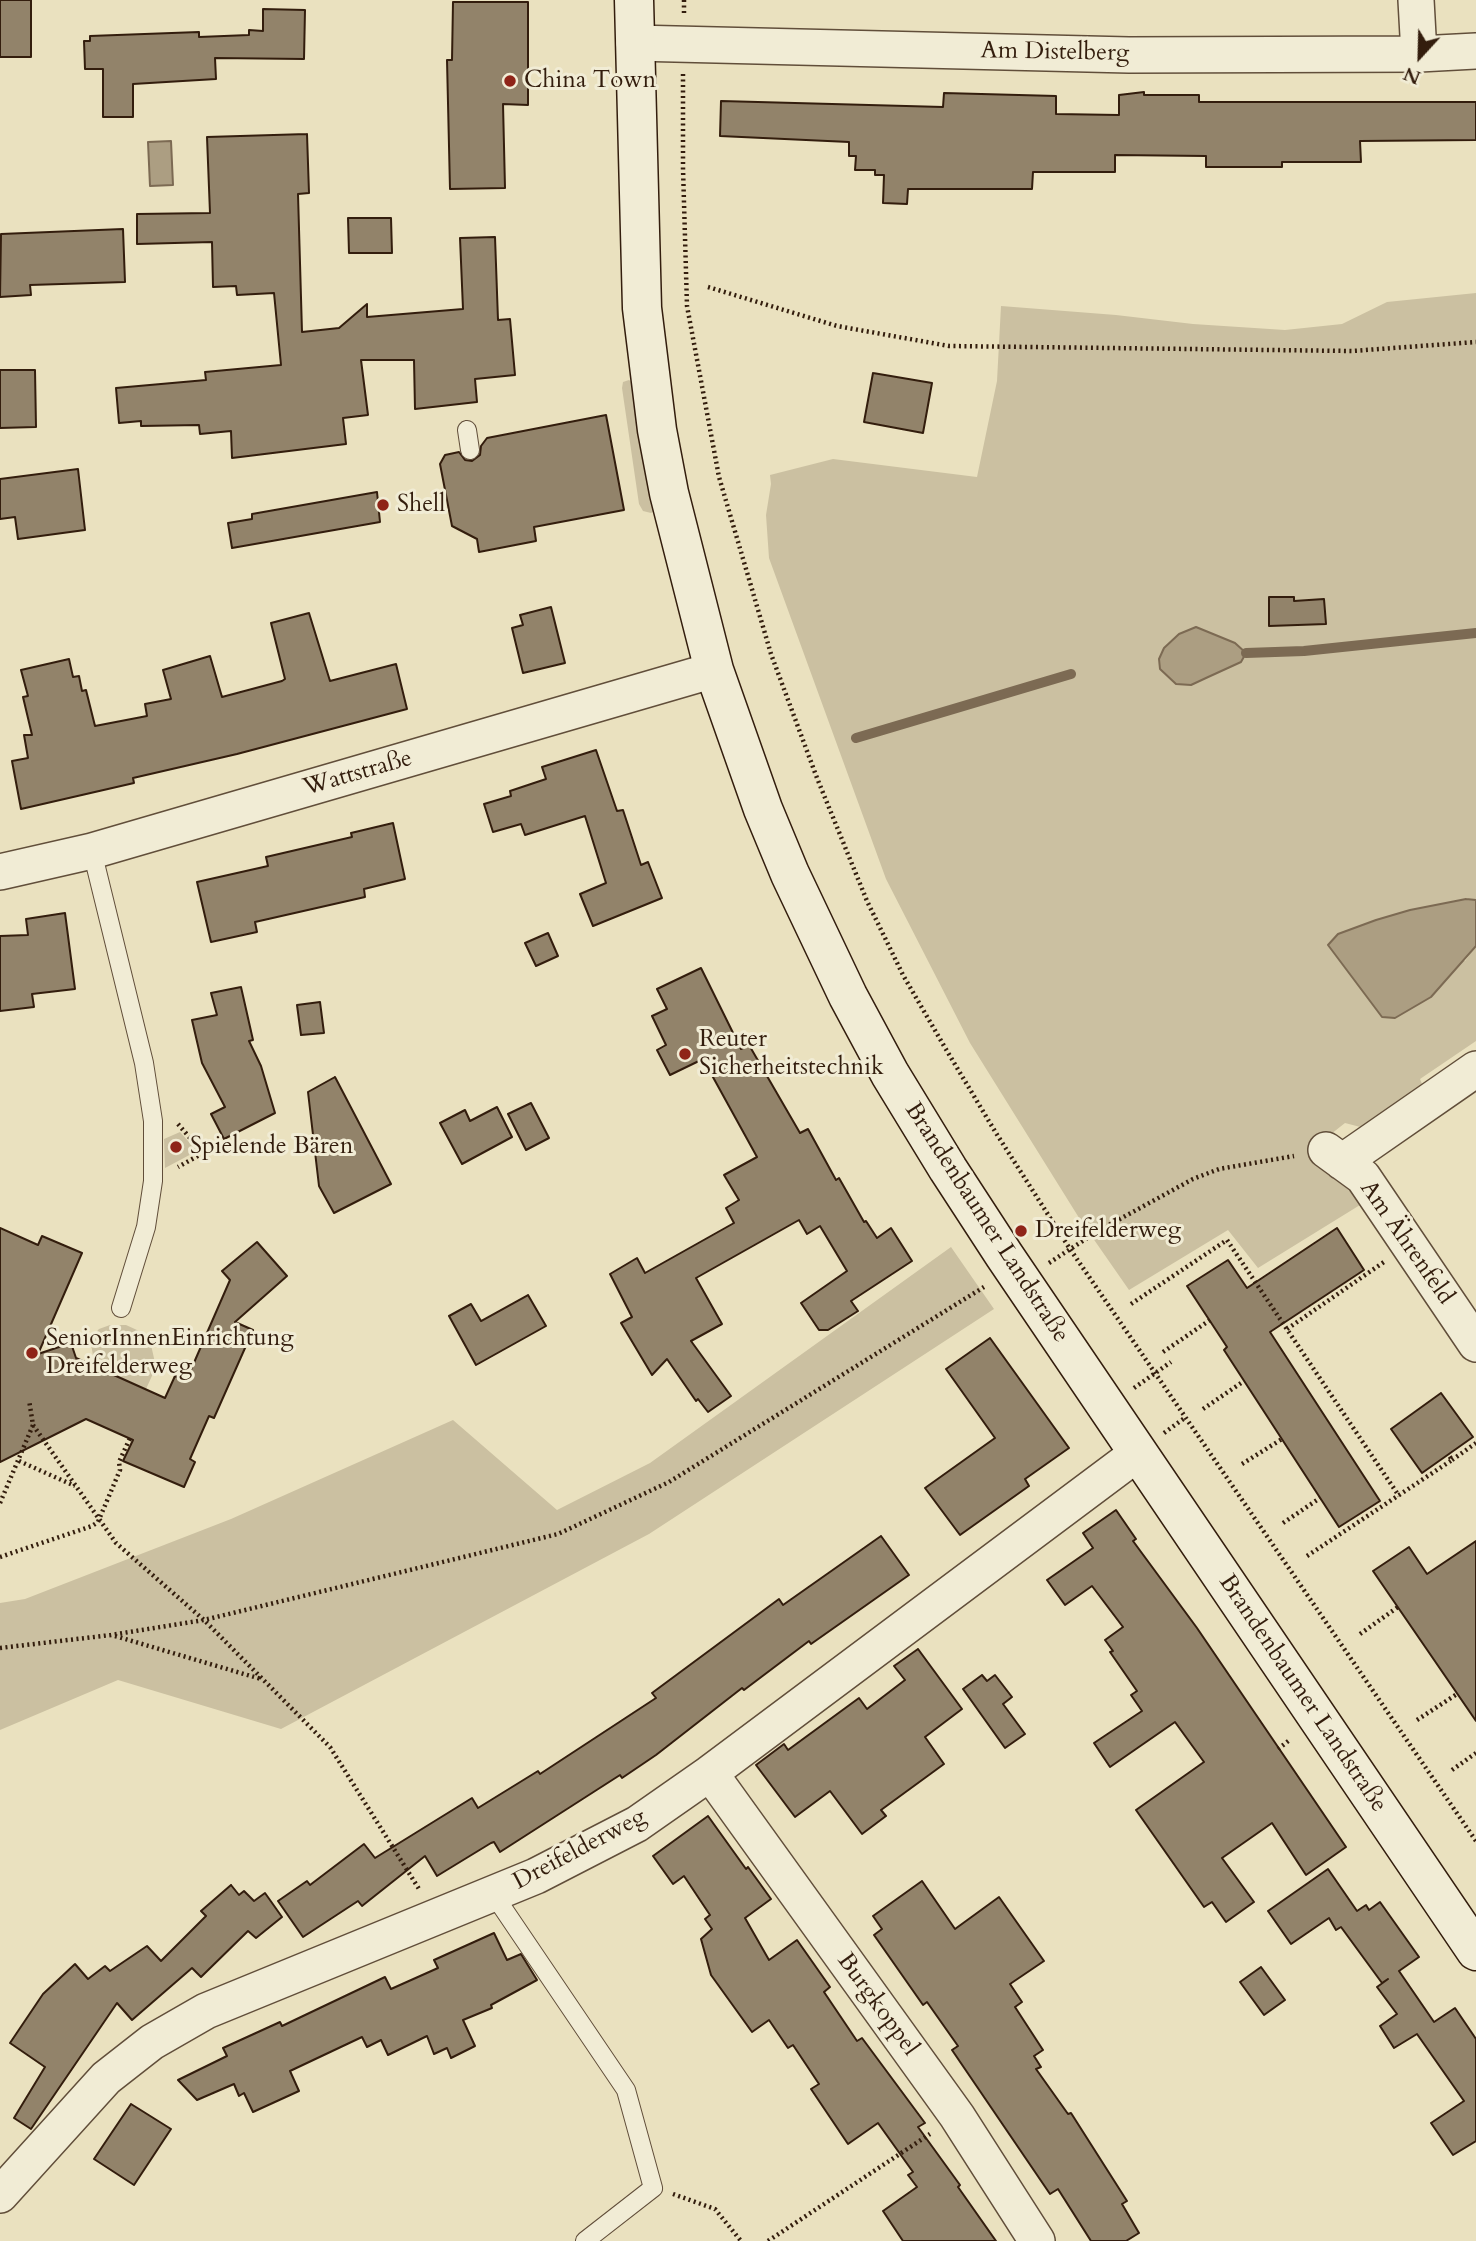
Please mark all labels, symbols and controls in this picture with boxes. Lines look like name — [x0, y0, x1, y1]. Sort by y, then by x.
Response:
north arrow — [1385, 21, 1455, 91]
street label: Am Distelberg — [980, 37, 1130, 69]
text: N — [1400, 60, 1425, 91]
place label: China Town — [524, 67, 656, 95]
marker: China Town — [502, 73, 518, 89]
place label: Shell — [397, 491, 445, 519]
marker: Shell — [375, 497, 391, 513]
street label: Wattstraße — [300, 745, 416, 803]
place label: Reuter Sicherheitstechnik — [699, 1026, 884, 1082]
marker: Reuter Sicherheitstechnik — [677, 1046, 693, 1062]
street label: Brandenbaumer Landstraße — [898, 1098, 1074, 1348]
place label: Spielende Bären — [190, 1133, 353, 1161]
marker: Spielende Bären — [168, 1139, 184, 1155]
street label: Am Ährenfeld — [1353, 1176, 1459, 1310]
place label: Dreifelderweg — [1035, 1217, 1181, 1245]
marker: Dreifelderweg — [1013, 1223, 1029, 1239]
place label: SeniorInnenEinrichtung Dreifelderweg — [46, 1325, 294, 1381]
marker: SeniorInnenEinrichtung Dreifelderweg — [24, 1345, 40, 1361]
street label: Brandenbaumer Landstraße — [1212, 1570, 1392, 1818]
street label: Dreifelderweg — [509, 1803, 651, 1897]
street label: Burgkoppel — [830, 1948, 924, 2062]

